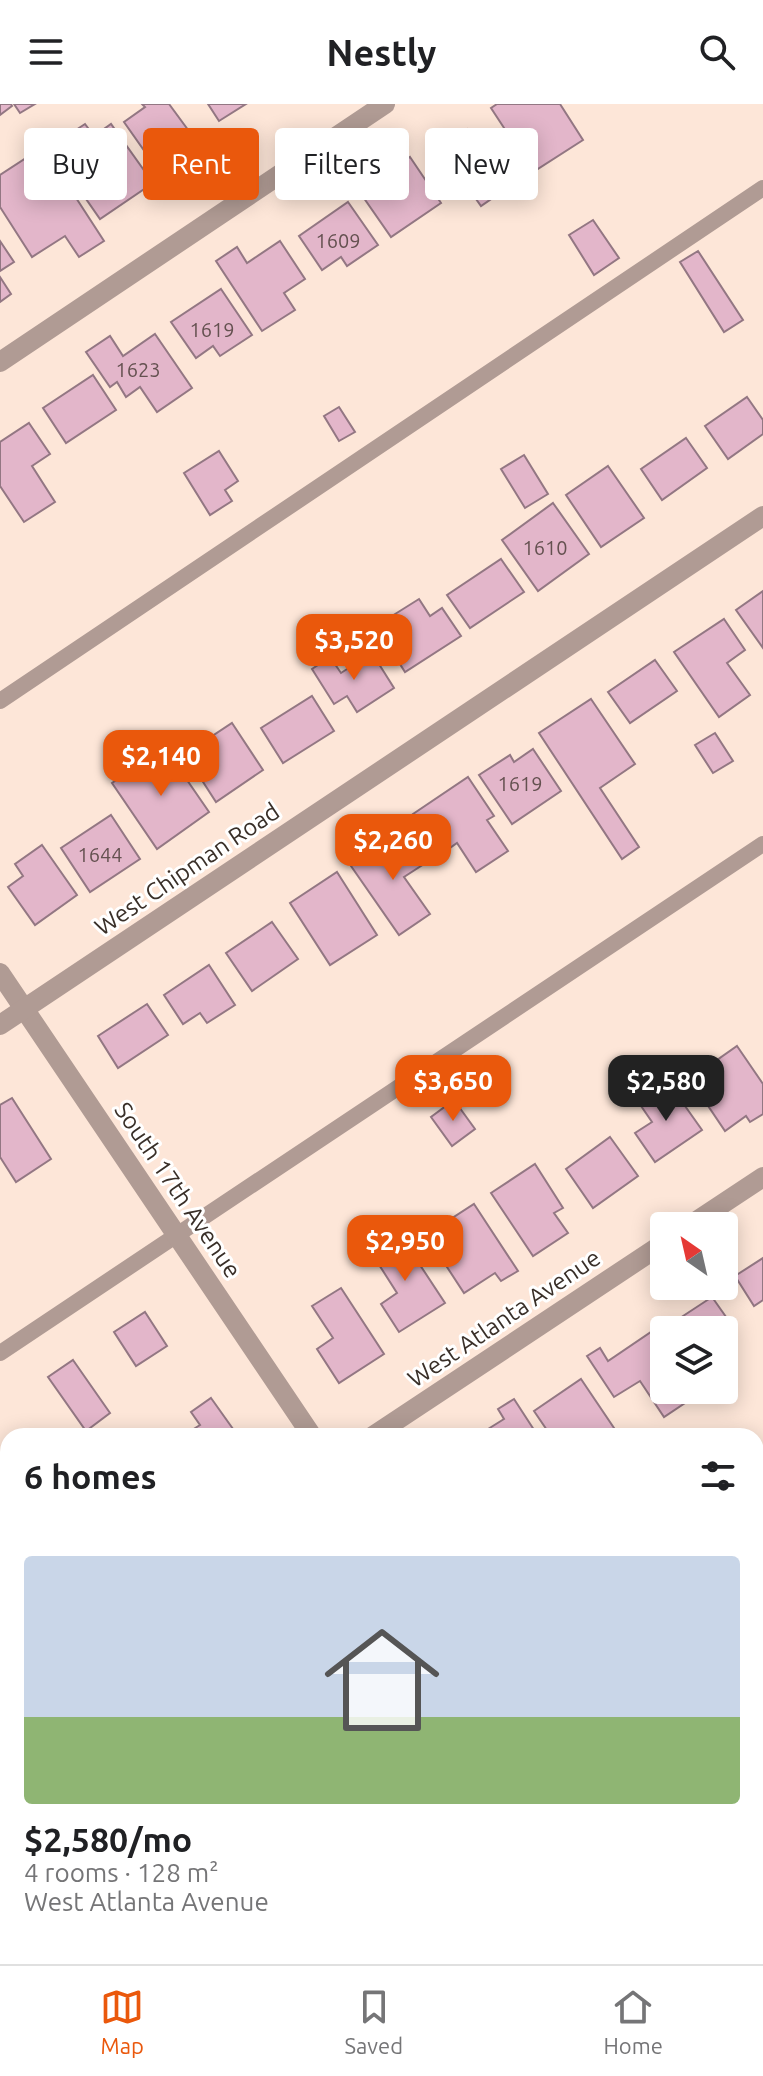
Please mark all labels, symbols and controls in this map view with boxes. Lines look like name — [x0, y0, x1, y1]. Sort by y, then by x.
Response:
icon: menu — [24, 30, 68, 74]
icon: search — [695, 30, 739, 74]
text: Nestly — [327, 32, 436, 73]
chip: Buy — [24, 128, 127, 200]
chip: Rent — [143, 128, 259, 200]
chip: Filters — [275, 128, 409, 200]
chip: New — [425, 128, 538, 200]
house number: 1609 — [315, 229, 361, 252]
house number: 1619 — [189, 318, 235, 341]
house number: 1623 — [115, 358, 161, 381]
house number: 1610 — [522, 536, 568, 559]
pin: $3,520 — [289, 614, 419, 682]
text: $3,520 — [314, 625, 394, 654]
pin: $2,140 — [96, 730, 226, 798]
text: $2,140 — [121, 741, 201, 770]
house number: 1619 — [497, 772, 543, 795]
street label: West Chipman Road — [90, 797, 284, 941]
pin: $2,260 — [328, 814, 458, 882]
text: $2,260 — [353, 825, 433, 854]
house number: 1644 — [77, 843, 123, 866]
pin: $3,650 — [388, 1055, 518, 1123]
pin: $2,580 — [601, 1055, 731, 1123]
text: $3,650 — [413, 1066, 493, 1095]
text: $2,580 — [626, 1066, 706, 1095]
street label: South 17th Avenue — [109, 1097, 247, 1283]
north arrow — [650, 1212, 738, 1300]
map controls — [650, 1212, 738, 1404]
pin: $2,950 — [340, 1215, 470, 1283]
text: $2,950 — [365, 1226, 445, 1255]
street label: West Atlanta Avenue — [403, 1244, 605, 1392]
button: layers — [650, 1316, 738, 1404]
icon: filters — [696, 1454, 740, 1498]
text: 6 homes — [24, 1457, 157, 1495]
icon: home — [310, 1608, 454, 1752]
text: $2,580/mo — [24, 1820, 192, 1858]
text: 4 rooms · 128 m² — [24, 1858, 219, 1887]
text: West Atlanta Avenue — [24, 1887, 269, 1916]
tab: Map — [100, 1985, 144, 2058]
tab: Saved — [345, 1985, 403, 2058]
tab: Home — [603, 1985, 663, 2058]

